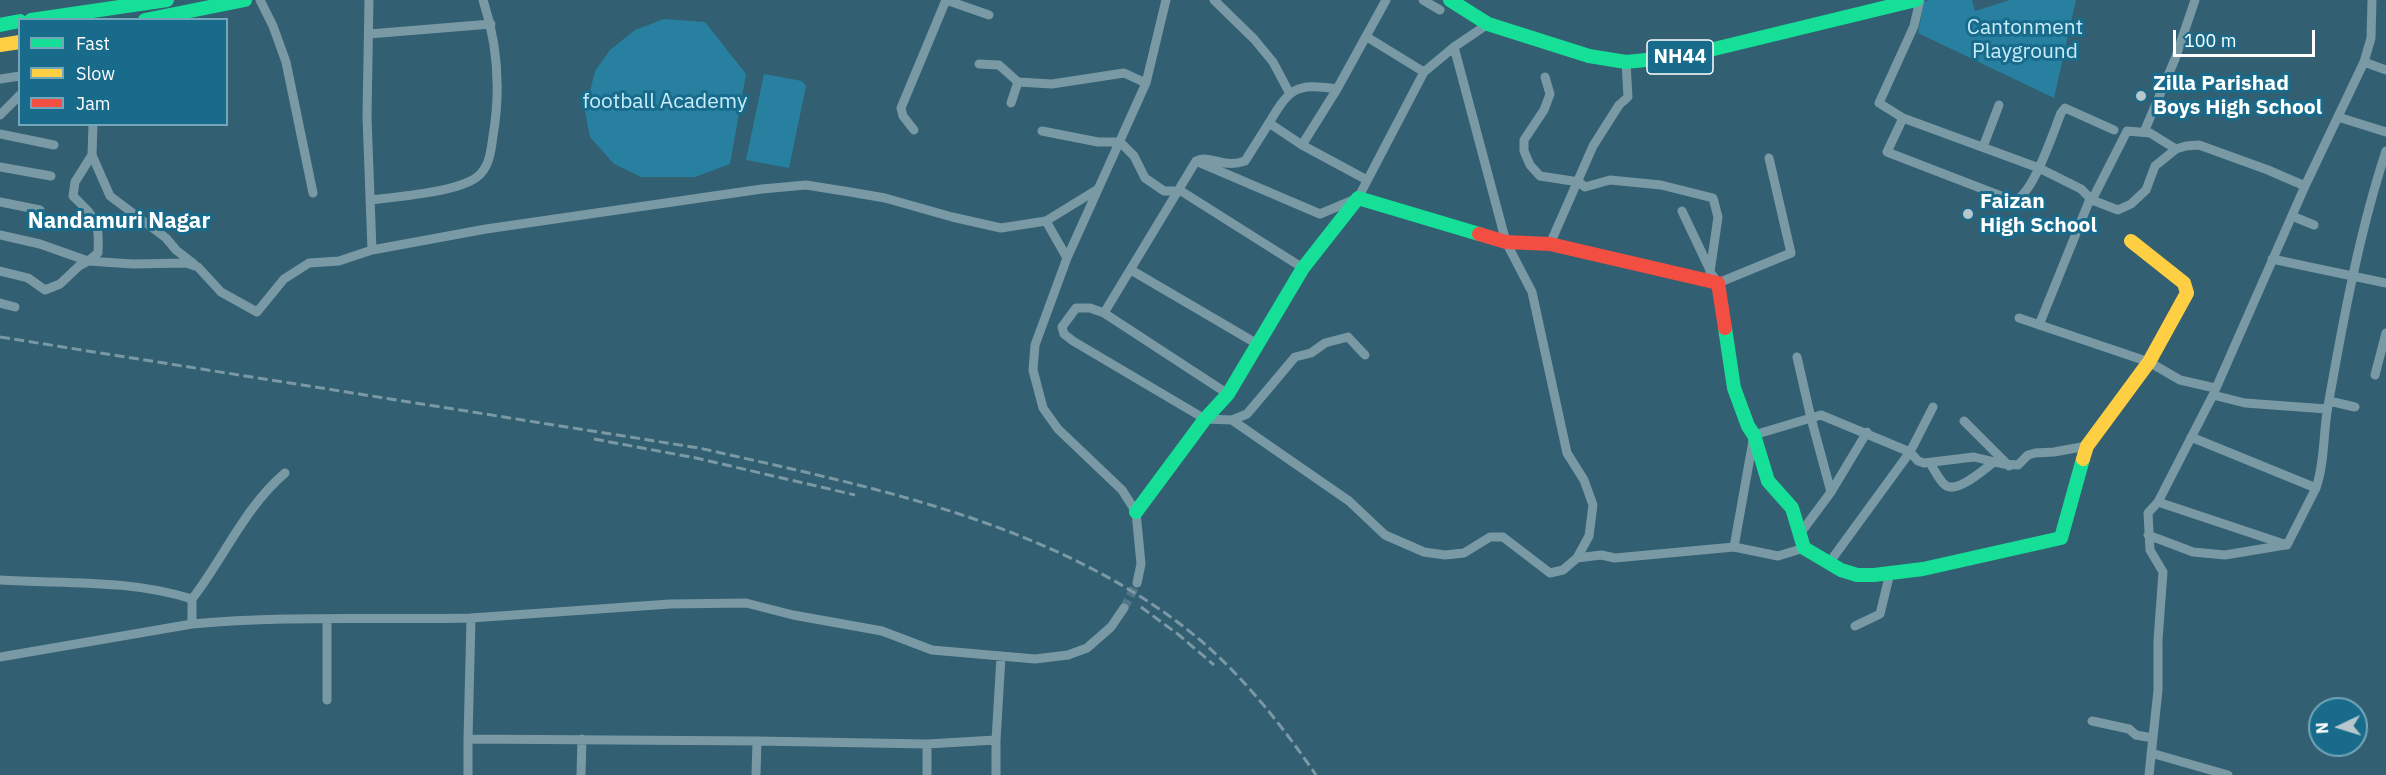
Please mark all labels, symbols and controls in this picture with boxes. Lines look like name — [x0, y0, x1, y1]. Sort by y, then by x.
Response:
park label: Cantonment Playground — [1967, 15, 2083, 65]
legend — [18, 18, 228, 126]
scale bar — [2176, 18, 2318, 56]
text: 100 m — [2184, 29, 2236, 52]
text: Fast — [76, 32, 110, 55]
road number: NH44 — [1647, 40, 1713, 74]
text: Slow — [76, 62, 115, 85]
place label: Zilla Parishad Boys High School — [2153, 71, 2322, 121]
park label: football Academy — [583, 89, 747, 115]
marker: Zilla Parishad Boys High School — [2134, 89, 2148, 103]
text: Jam — [76, 92, 111, 115]
place label: Faizan High School — [1980, 189, 2097, 239]
marker: Faizan High School — [1961, 207, 1975, 221]
district label: Nandamuri Nagar — [28, 209, 210, 235]
north arrow — [2308, 697, 2368, 757]
text: N — [2312, 722, 2332, 735]

